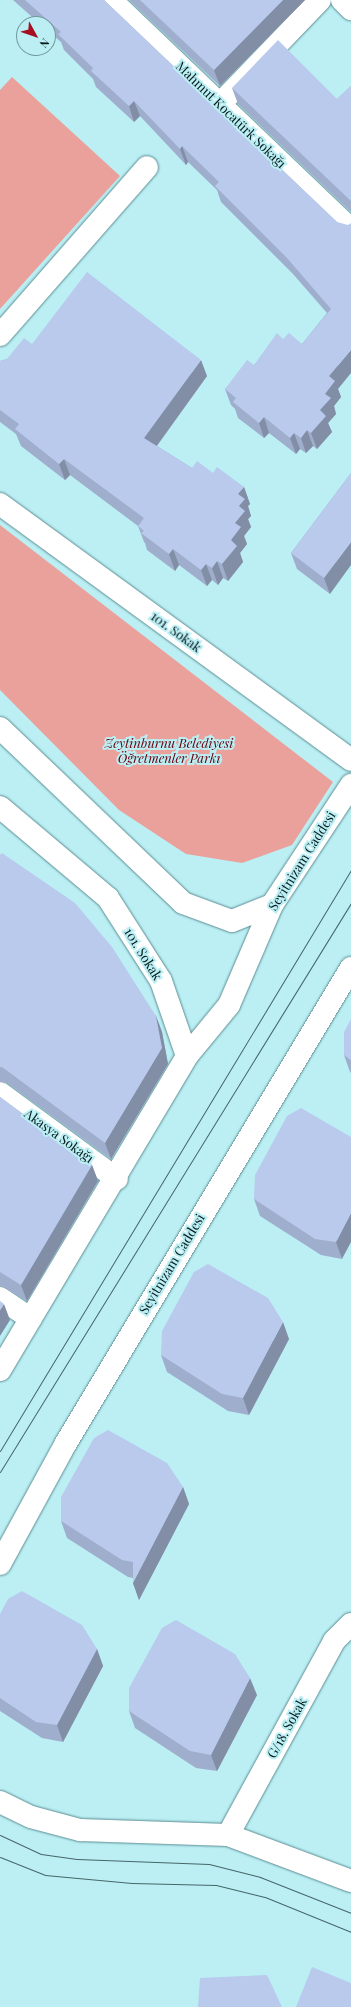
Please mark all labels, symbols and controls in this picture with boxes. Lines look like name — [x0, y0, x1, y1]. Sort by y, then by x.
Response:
north arrow — [16, 16, 56, 56]
text: N — [37, 36, 53, 51]
street label: Mahmut Kocatürk Sokağı — [173, 58, 289, 172]
street label: 101. Sokak — [148, 608, 204, 656]
park label: Zeytinburnu Belediyesi Öğretmenler Parkı — [105, 736, 233, 767]
street label: Seyitnizam Caddesi — [265, 808, 339, 914]
street label: 101. Sokak — [121, 925, 165, 983]
street label: Akasya Sokağı — [21, 1106, 97, 1166]
street label: Seyitnizam Caddesi — [136, 1211, 208, 1317]
street label: G/18. Sokak — [264, 1695, 310, 1761]

